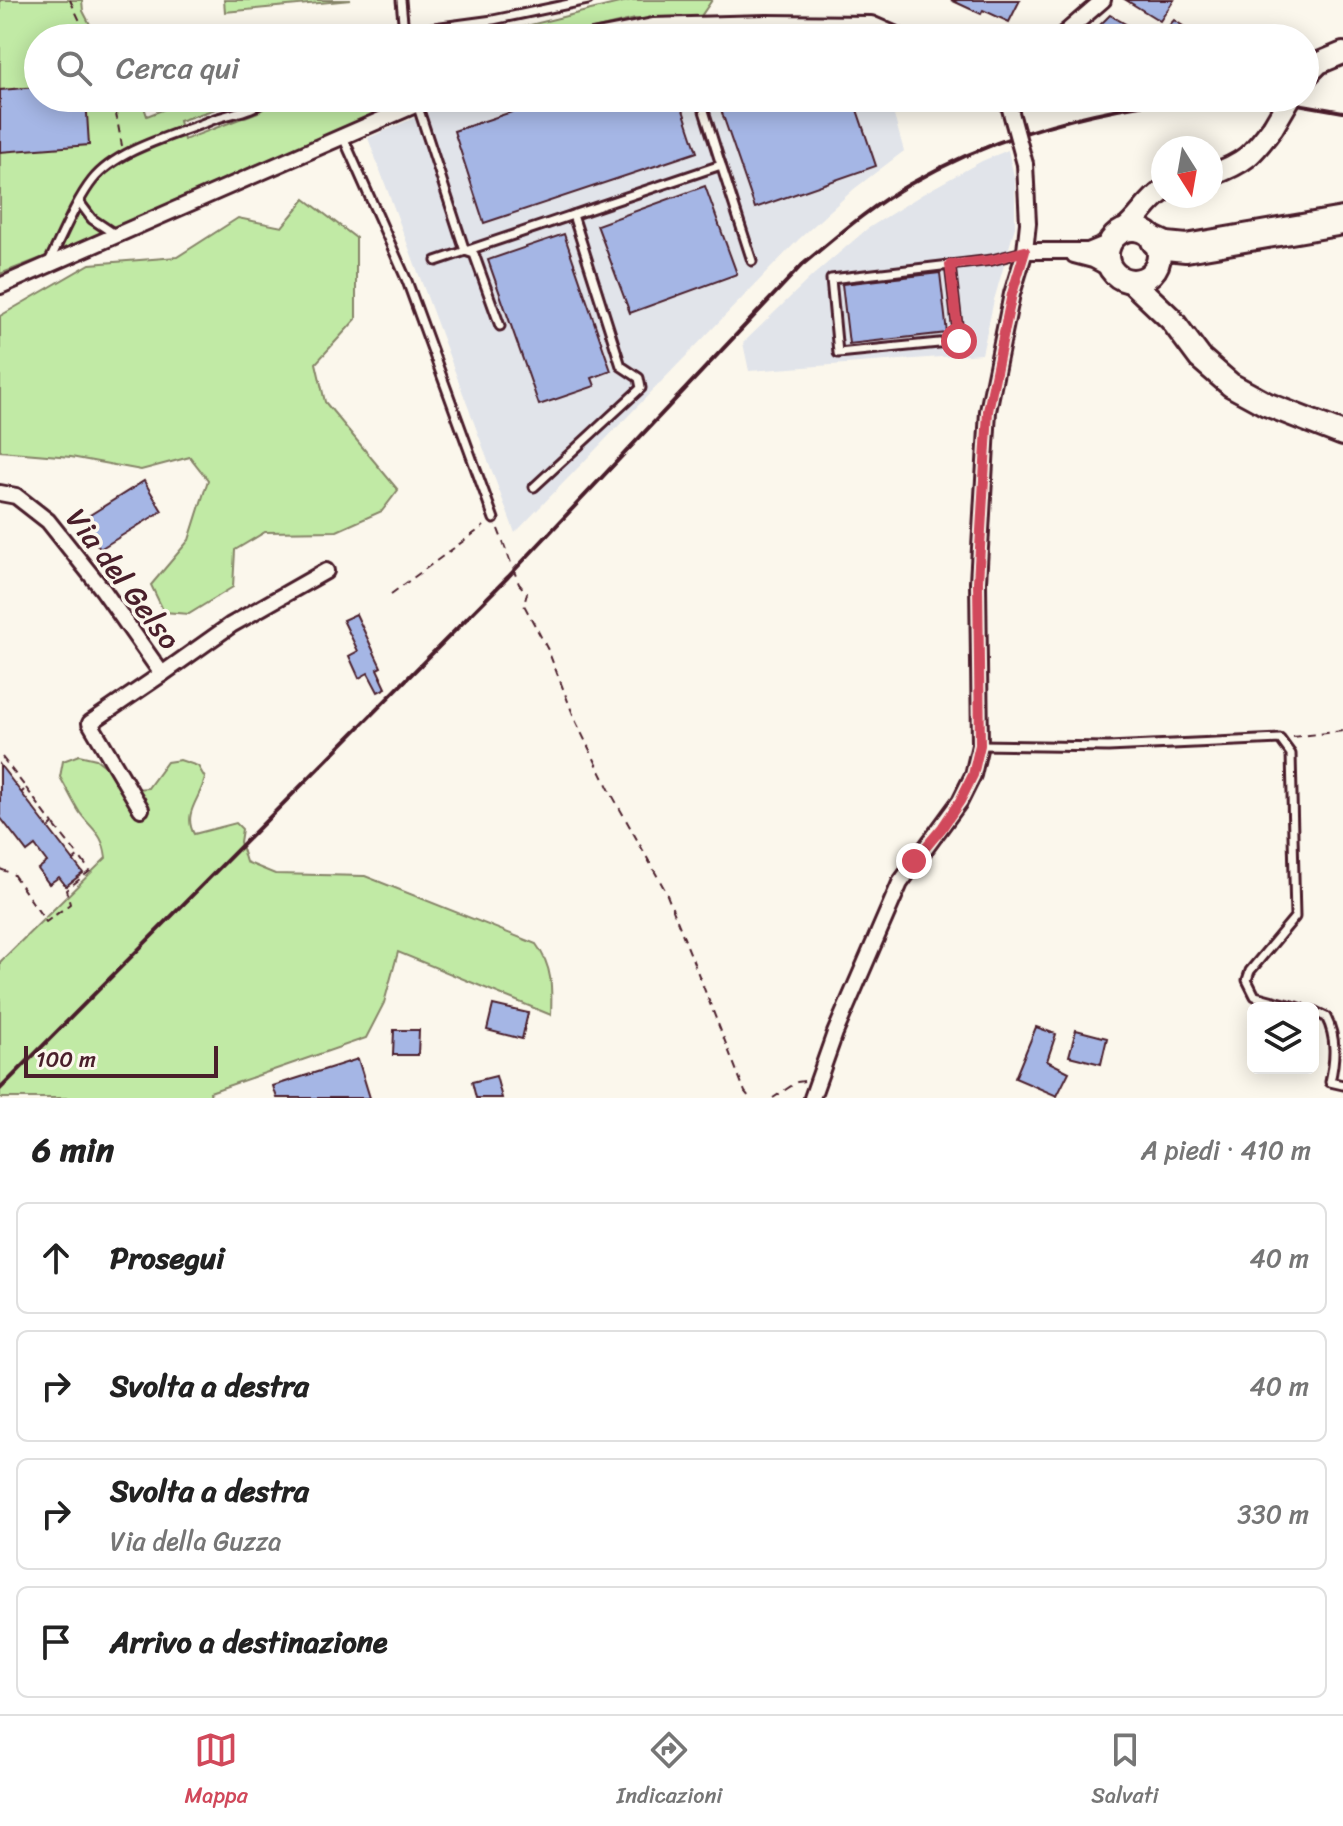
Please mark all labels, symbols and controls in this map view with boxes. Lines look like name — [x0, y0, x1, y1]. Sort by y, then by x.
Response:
search box — [24, 24, 1319, 112]
text: Cerca qui — [116, 41, 239, 95]
icon: search — [52, 46, 96, 90]
north arrow — [1151, 136, 1223, 208]
route start — [941, 323, 977, 359]
street label: Via del Gelso — [51, 496, 195, 662]
route end — [896, 843, 932, 879]
map controls — [1247, 1002, 1319, 1074]
button: layers — [1247, 1002, 1319, 1074]
text: 100 m — [36, 1040, 96, 1079]
scale bar — [24, 1042, 218, 1078]
text: 6 min — [32, 1120, 114, 1180]
text: A piedi · 410 m — [1141, 1127, 1311, 1173]
text: Prosegui — [110, 1231, 224, 1285]
text: 40 m — [1250, 1235, 1309, 1281]
icon: ahead — [34, 1236, 78, 1280]
text: Svolta a destra — [110, 1359, 309, 1413]
text: 40 m — [1250, 1363, 1309, 1409]
icon: right — [34, 1364, 78, 1408]
text: Svolta a destra — [110, 1464, 309, 1518]
text: 330 m — [1237, 1491, 1309, 1537]
icon: right — [34, 1492, 78, 1536]
text: Via della Guzza — [110, 1518, 281, 1564]
text: Arrivo a destinazione — [110, 1615, 388, 1669]
icon: arrive — [34, 1620, 78, 1664]
tab: Mappa — [184, 1728, 248, 1815]
tab: Indicazioni — [617, 1728, 722, 1815]
tab: Salvati — [1091, 1728, 1159, 1815]

